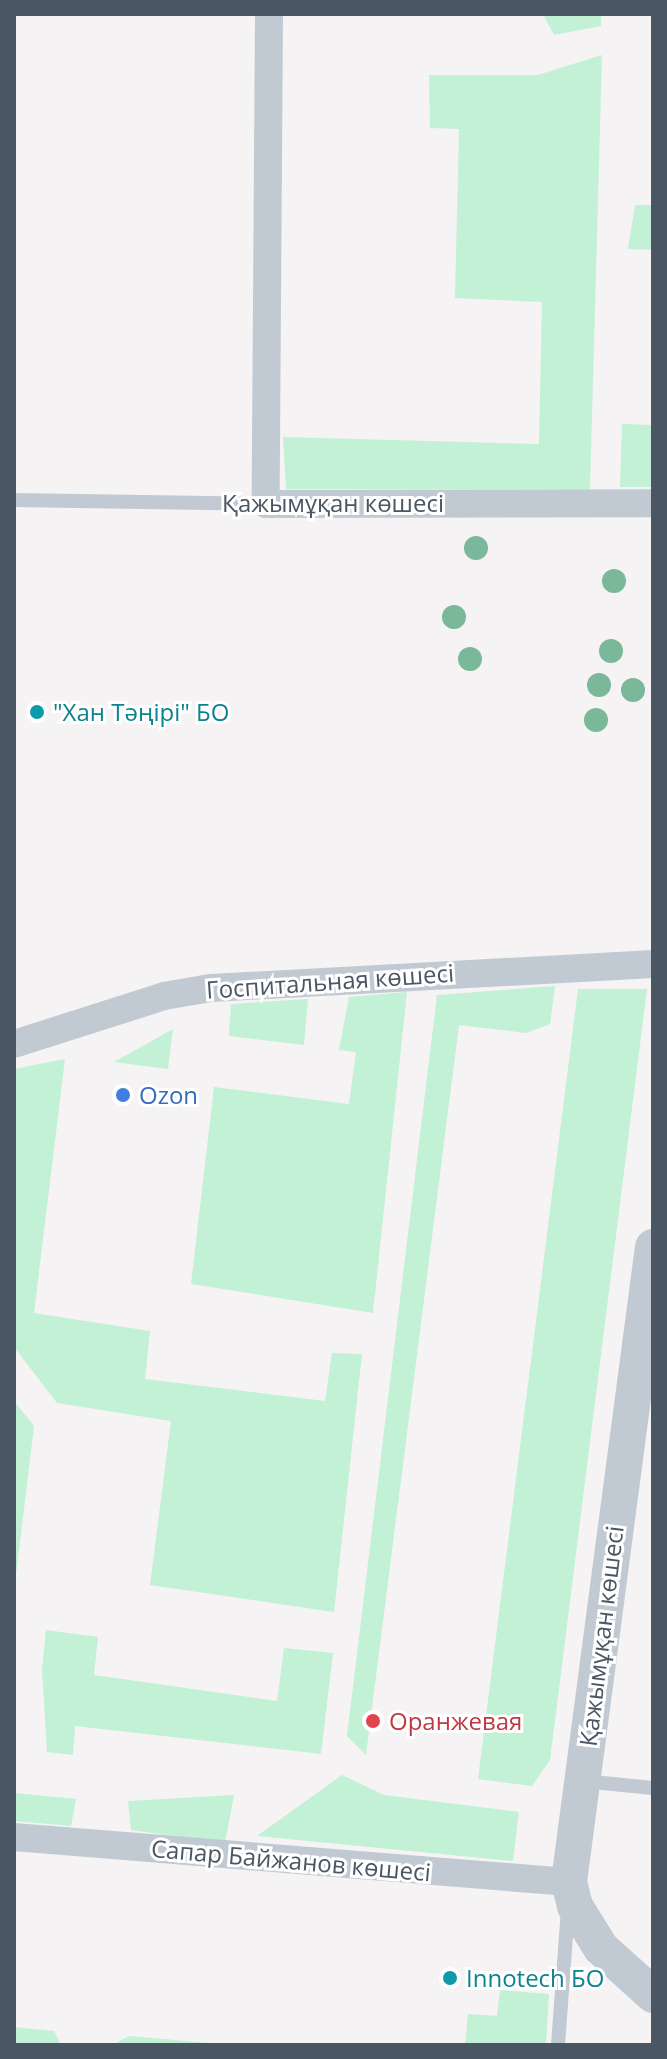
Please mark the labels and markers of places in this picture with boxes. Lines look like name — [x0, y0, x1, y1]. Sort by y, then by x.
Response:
place label: "Хан Тәңірі" БО — [53, 698, 229, 726]
marker: "Хан Тәңірі" БО — [28, 703, 46, 721]
place label: Ozon — [139, 1081, 198, 1109]
marker: Ozon — [114, 1086, 132, 1104]
place label: Оранжевая — [389, 1707, 522, 1735]
marker: Оранжевая — [364, 1712, 382, 1730]
place label: Innotech БО — [466, 1964, 604, 1992]
marker: Innotech БО — [441, 1969, 459, 1987]

